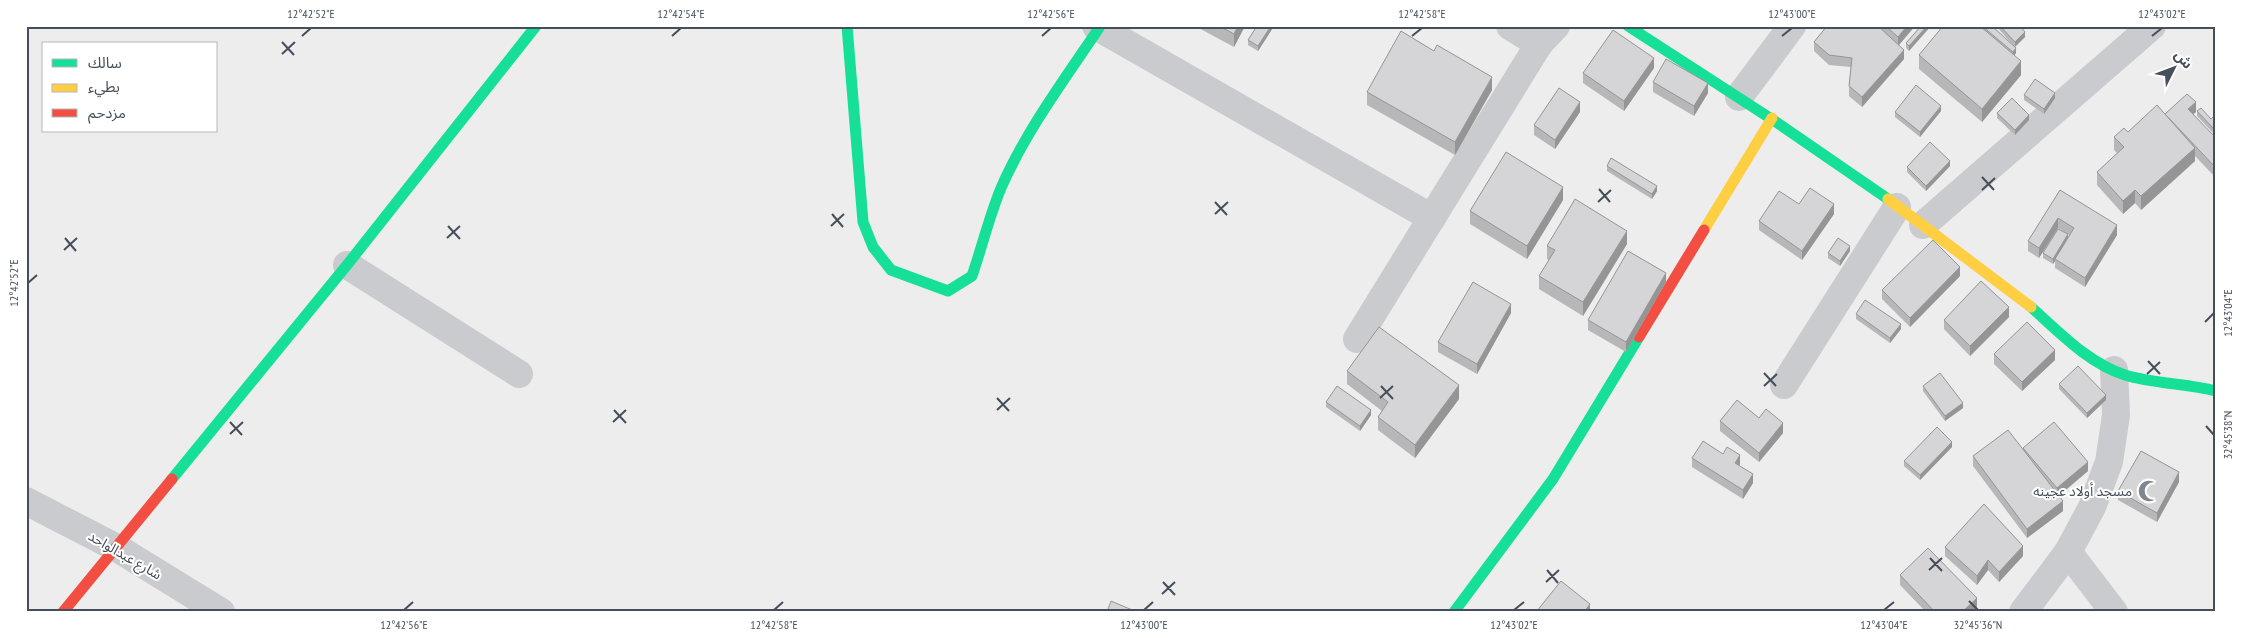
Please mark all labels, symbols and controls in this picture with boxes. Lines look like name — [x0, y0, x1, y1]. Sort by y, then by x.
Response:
text: 12°42'52"E — [287, 6, 335, 21]
text: 12°42'54"E — [657, 6, 705, 21]
text: 12°42'56"E — [1027, 6, 1075, 21]
text: 12°42'58"E — [1398, 6, 1446, 21]
text: 12°43'00"E — [1768, 6, 1816, 21]
text: 12°43'02"E — [2138, 6, 2186, 21]
legend — [42, 42, 218, 132]
north arrow — [2150, 42, 2200, 92]
text: ش — [2171, 46, 2197, 72]
text: سالك — [88, 53, 122, 72]
text: بطيء — [88, 77, 120, 98]
text: مزدحم — [88, 103, 126, 124]
text: 12°42'52"E — [6, 259, 21, 307]
text: 12°43'04"E — [2220, 289, 2235, 337]
text: 32°45'38"N — [2220, 411, 2235, 459]
mosque icon: مسجد أولاد عجينه — [2136, 478, 2162, 504]
place label: مسجد أولاد عجينه — [2033, 482, 2132, 500]
street label: شارع عبدالواحد — [84, 527, 165, 585]
text: 12°42'56"E — [380, 617, 428, 632]
text: 12°42'58"E — [750, 617, 798, 632]
text: 12°43'00"E — [1120, 617, 1168, 632]
text: 12°43'02"E — [1490, 617, 1538, 632]
text: 12°43'04"E — [1860, 617, 1908, 632]
text: 32°45'36"N — [1954, 617, 2002, 632]

